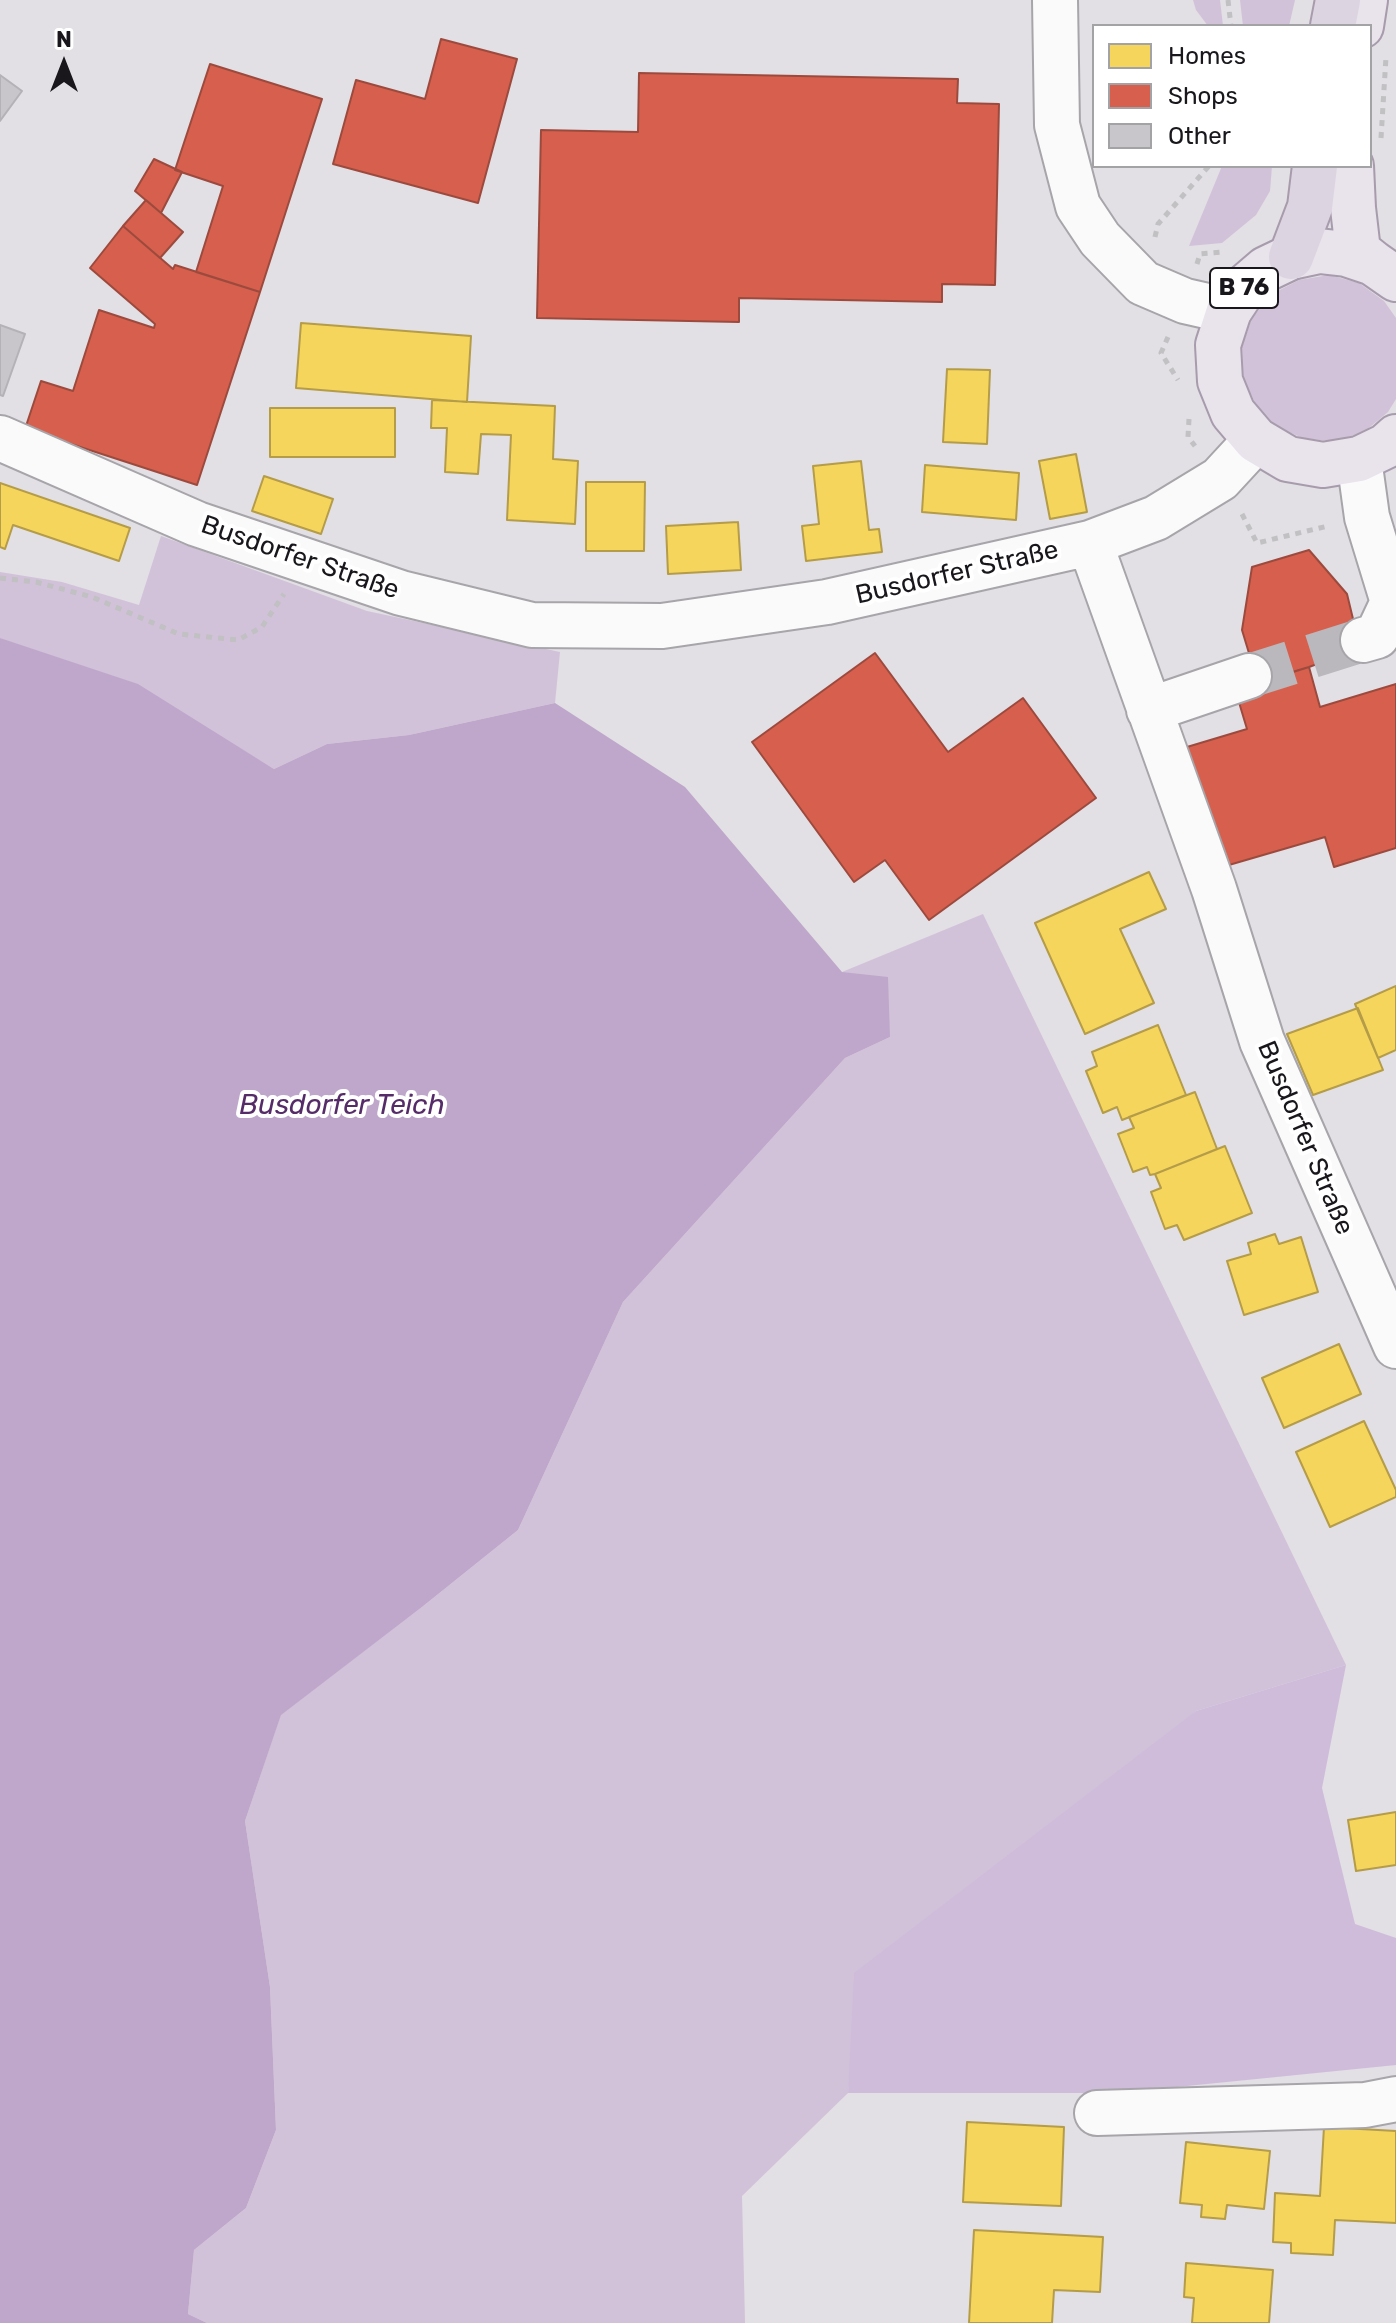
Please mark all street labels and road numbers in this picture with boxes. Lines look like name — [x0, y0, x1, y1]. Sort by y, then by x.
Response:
road number: B 76 — [1210, 268, 1278, 308]
street label: Busdorfer Straße — [197, 509, 403, 607]
street label: Busdorfer Straße — [852, 534, 1062, 612]
street label: Busdorfer Straße — [1250, 1036, 1360, 1240]

